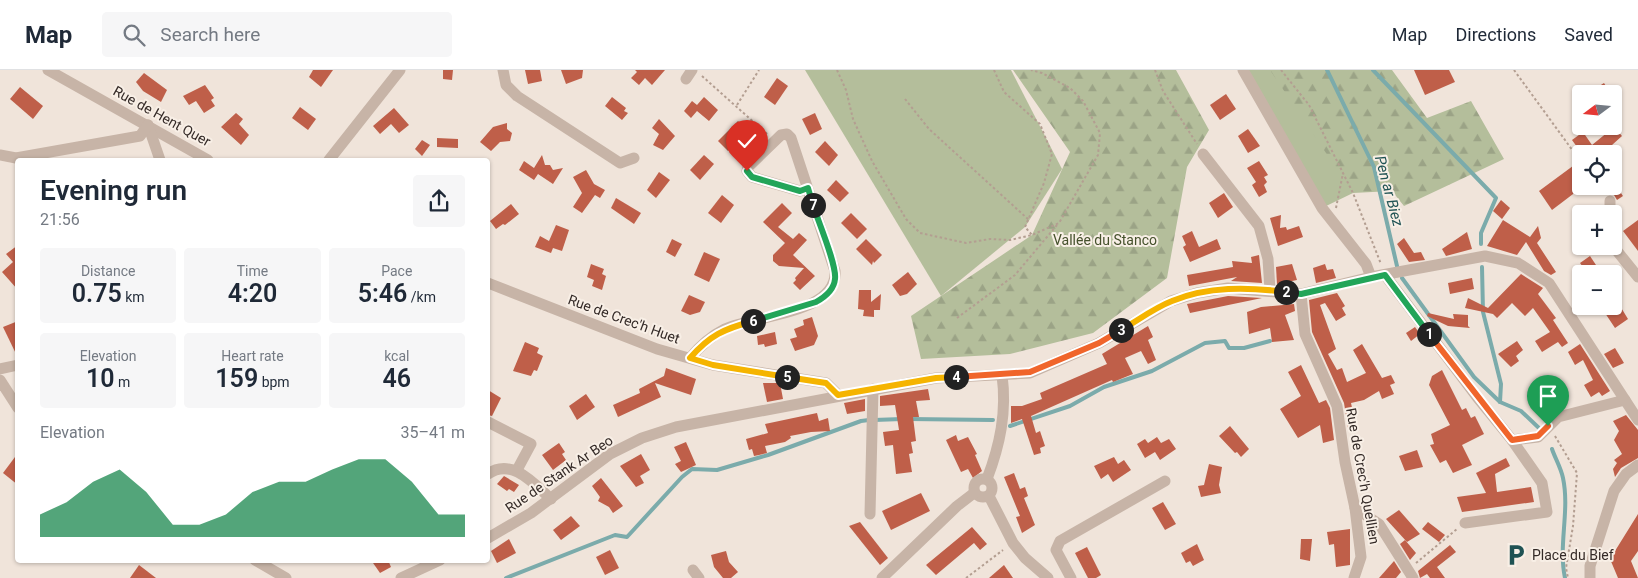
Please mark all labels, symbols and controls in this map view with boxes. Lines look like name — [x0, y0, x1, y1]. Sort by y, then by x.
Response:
search box — [102, 12, 452, 57]
text: Map — [25, 21, 72, 49]
icon: search — [120, 21, 148, 49]
text: Search here — [160, 23, 260, 46]
text: Map — [1392, 24, 1427, 45]
text: Directions — [1455, 24, 1536, 45]
text: Saved — [1564, 24, 1613, 45]
street label: Rue de Hent Quer — [111, 83, 214, 149]
north arrow — [1572, 85, 1622, 135]
map controls — [1572, 85, 1622, 315]
pin — [726, 120, 768, 171]
icon: check — [733, 127, 761, 155]
button: locate — [1572, 145, 1622, 195]
water label: Pen ar Biez — [1371, 154, 1407, 229]
text: Evening run — [40, 174, 187, 207]
button: share — [413, 175, 465, 227]
pin: 7 — [800, 192, 826, 218]
text: 7 — [809, 197, 818, 213]
button: + — [1572, 205, 1622, 255]
text: 21:56 — [40, 210, 80, 229]
park label: Vallée du Stanco — [1053, 232, 1157, 248]
text: Distance — [81, 263, 135, 279]
text: Time — [237, 263, 268, 279]
text: Pace — [381, 263, 412, 279]
button: − — [1572, 265, 1622, 315]
text: 0.75 — [72, 279, 122, 308]
text: 4:20 — [228, 279, 277, 308]
text: 5:46 — [358, 279, 407, 308]
pin: 2 — [1274, 280, 1298, 304]
text: 2 — [1282, 284, 1291, 300]
text: km — [122, 289, 145, 305]
text: /km — [407, 289, 436, 305]
street label: Rue de Crec'h Huet — [566, 291, 682, 347]
pin: 6 — [740, 308, 766, 334]
text: 6 — [749, 313, 758, 329]
pin: 3 — [1108, 318, 1134, 342]
text: 3 — [1117, 322, 1126, 338]
pin: 1 — [1416, 322, 1442, 346]
text: 1 — [1425, 326, 1434, 342]
text: Elevation — [80, 348, 137, 364]
text: Heart rate — [221, 348, 284, 364]
text: kcal — [384, 348, 409, 364]
text: 10 — [86, 364, 115, 393]
text: 159 — [215, 364, 258, 393]
text: 46 — [383, 364, 411, 393]
pin: 5 — [774, 364, 800, 390]
pin: 4 — [944, 364, 968, 390]
text: 5 — [783, 369, 792, 385]
text: 4 — [952, 369, 961, 385]
text: m — [115, 374, 130, 390]
text: bpm — [258, 374, 290, 390]
pin — [1527, 375, 1569, 426]
icon: arrive — [1534, 382, 1562, 410]
street label: Rue de Crec'h Quellien — [1343, 407, 1383, 545]
text: Elevation — [40, 423, 105, 442]
text: 35–41 m — [401, 423, 465, 442]
street label: Rue de Stank Ar Beo — [502, 432, 616, 516]
parking icon: Place du Bief — [1503, 542, 1529, 568]
place label: Place du Bief — [1532, 547, 1614, 563]

